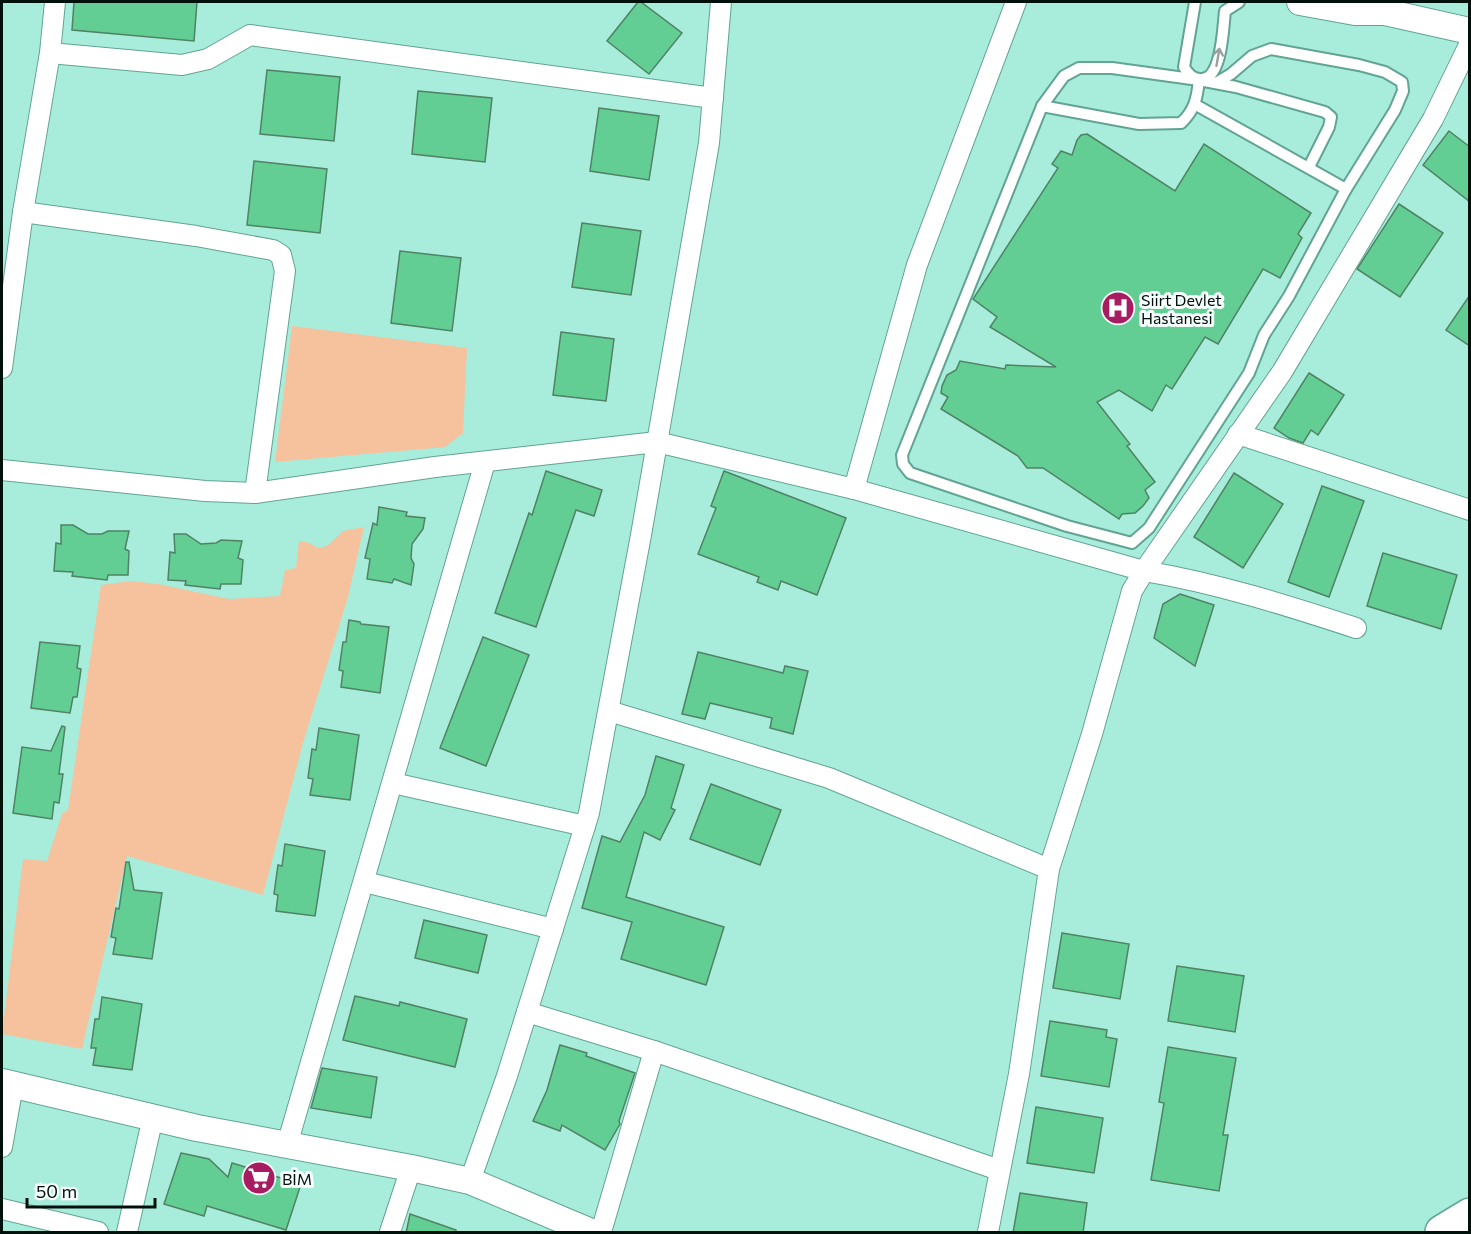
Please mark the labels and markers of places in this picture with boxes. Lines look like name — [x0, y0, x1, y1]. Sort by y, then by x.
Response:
hospital icon: Siirt Devlet Hastanesi — [1100, 290, 1136, 326]
place label: Siirt Devlet Hastanesi — [1141, 290, 1222, 327]
supermarket icon: BİM — [241, 1160, 277, 1196]
place label: BİM — [282, 1169, 312, 1188]

